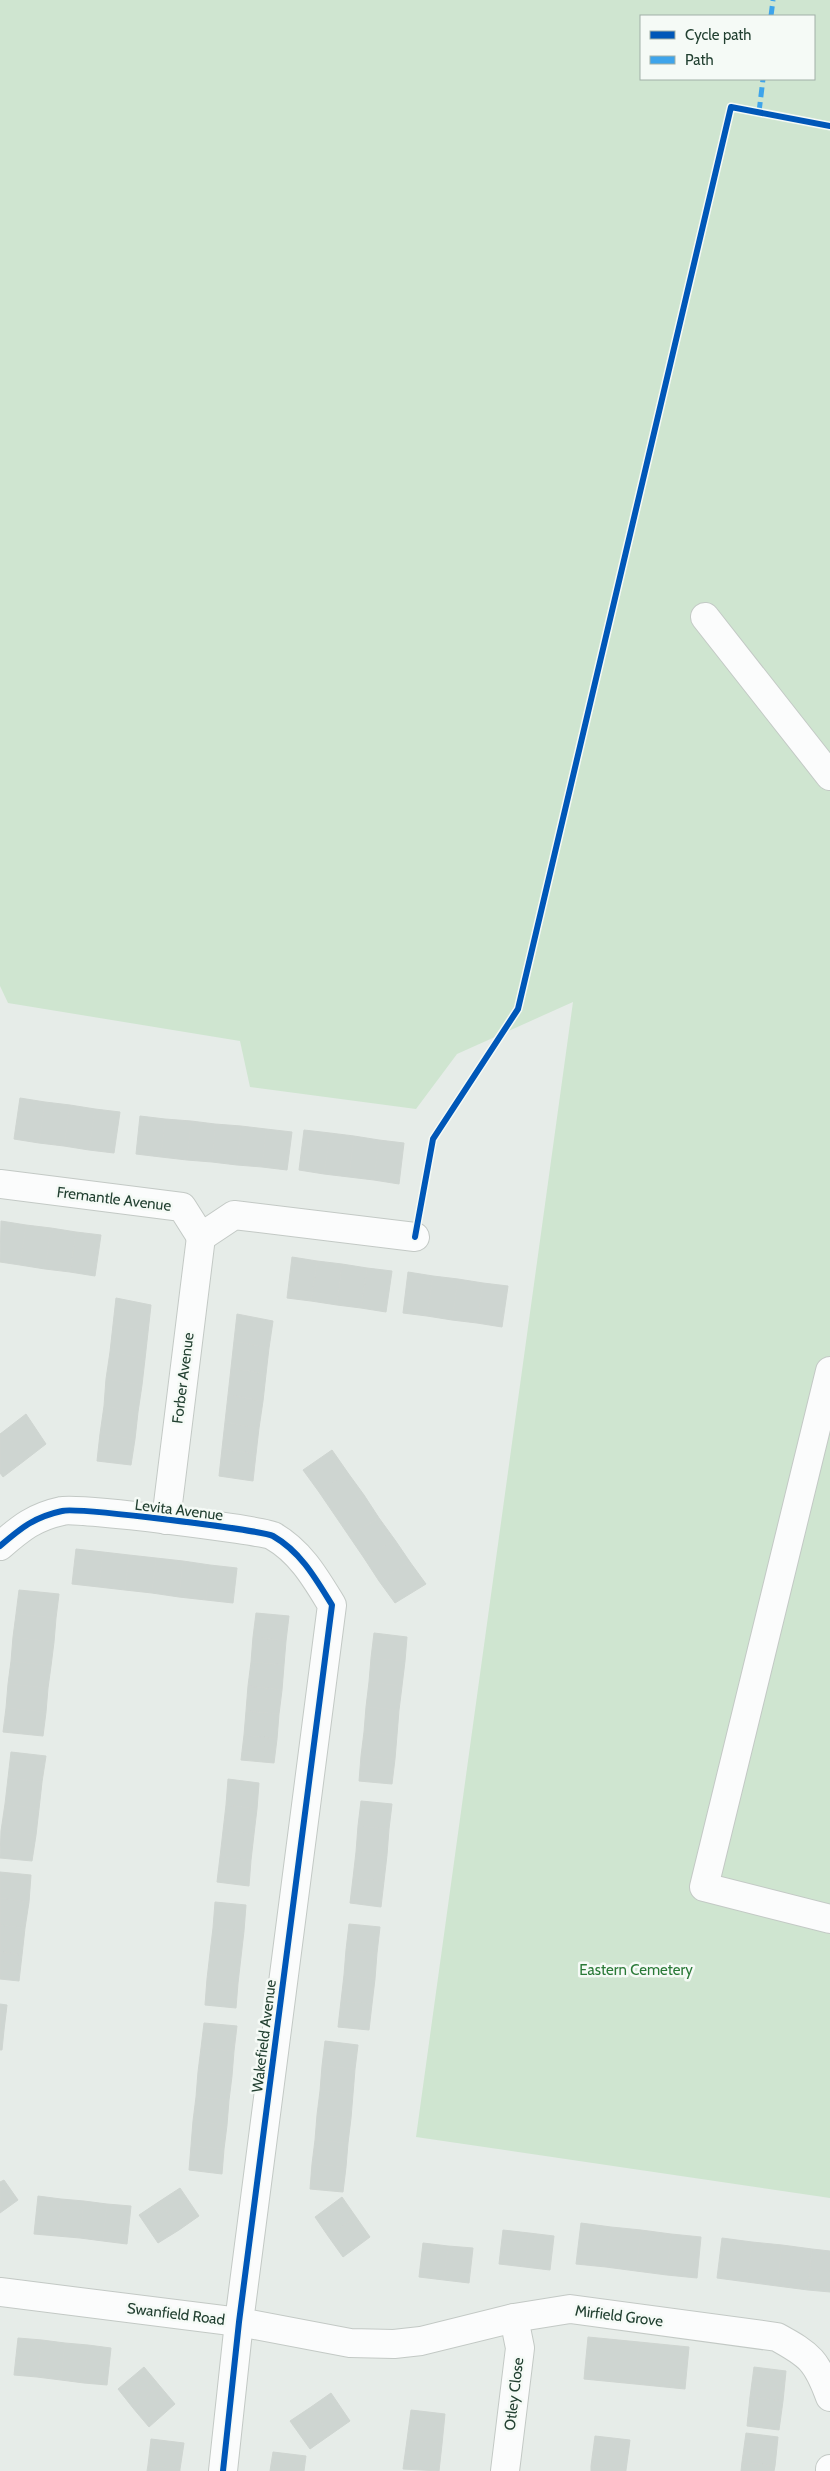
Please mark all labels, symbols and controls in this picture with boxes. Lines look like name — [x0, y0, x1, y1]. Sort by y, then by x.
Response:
legend — [640, 15, 815, 80]
text: Cycle path — [685, 26, 751, 44]
text: Path — [685, 51, 714, 69]
street label: Fremantle Avenue — [56, 1183, 173, 1215]
street label: Forber Avenue — [168, 1331, 198, 1425]
street label: Levita Avenue — [134, 1496, 224, 1524]
park label: Eastern Cemetery — [579, 1961, 693, 1979]
street label: Wakefield Avenue — [248, 1978, 280, 2093]
street label: Swanfield Road — [126, 2299, 226, 2329]
street label: Mirfield Grove — [574, 2302, 664, 2330]
street label: Otley Close — [501, 2356, 527, 2432]

